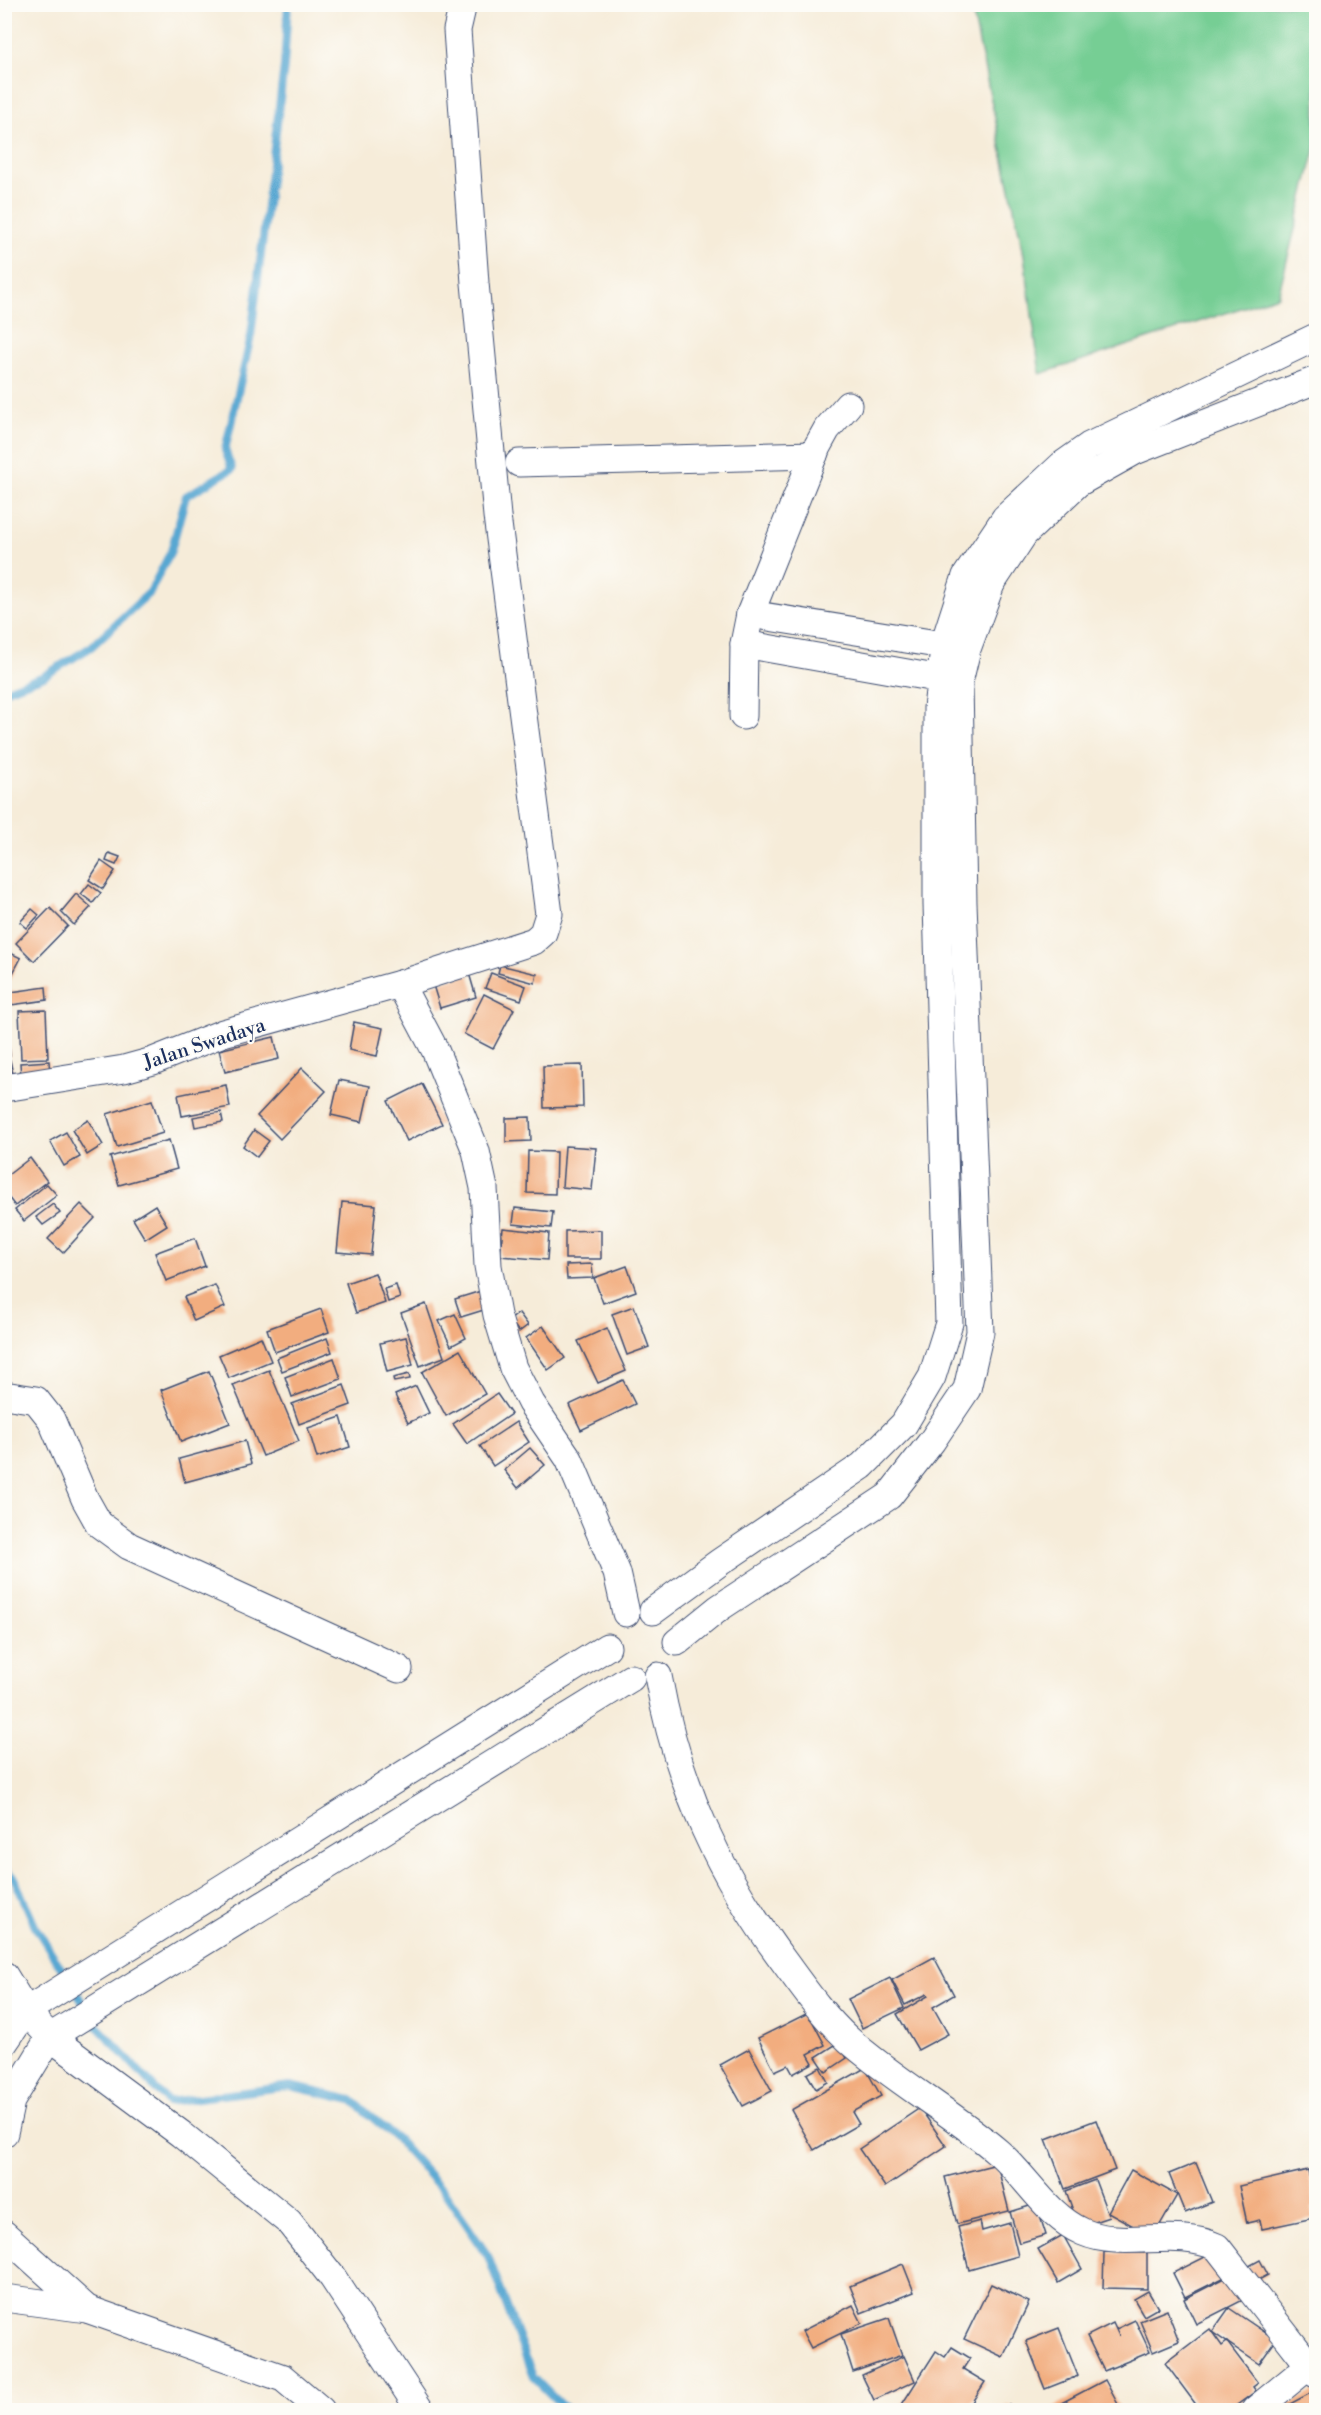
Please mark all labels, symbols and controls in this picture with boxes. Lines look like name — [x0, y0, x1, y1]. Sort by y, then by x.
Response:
street label: Jalan Swadaya — [139, 1013, 270, 1076]

